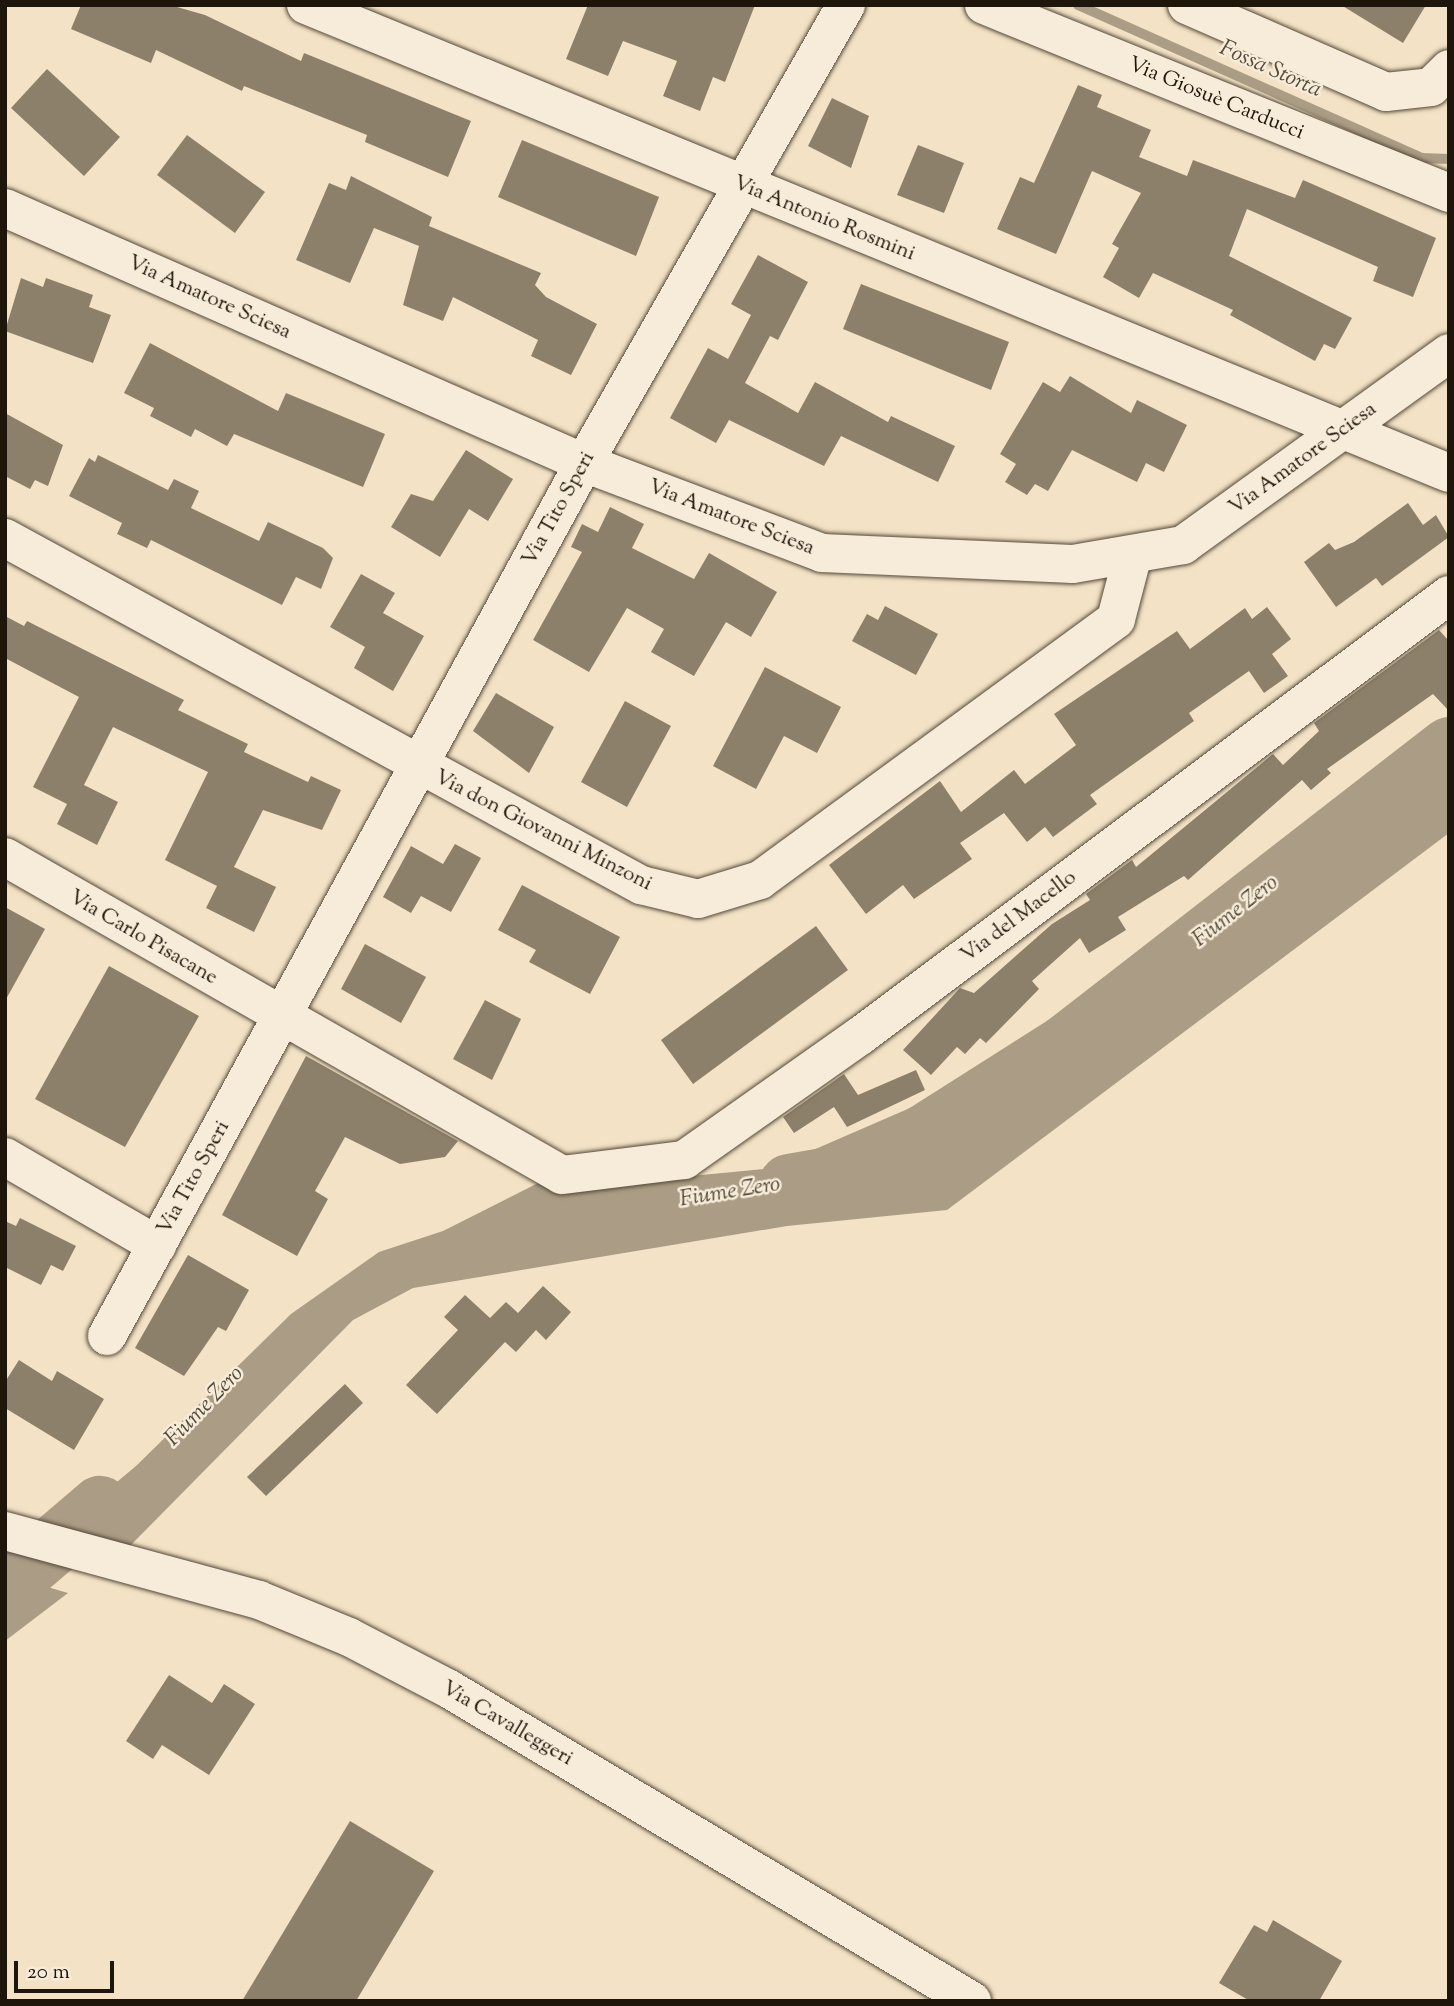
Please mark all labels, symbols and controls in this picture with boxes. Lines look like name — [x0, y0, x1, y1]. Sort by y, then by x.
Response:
water label: Fossa Storta — [1215, 35, 1325, 105]
street label: Via Giosuè Carducci — [1124, 52, 1308, 146]
street label: Via Antonio Rosmini — [729, 171, 919, 267]
street label: Via Amatore Sciesa — [123, 251, 295, 345]
street label: Via Amatore Sciesa — [1224, 397, 1382, 521]
street label: Via Tito Speri — [517, 448, 601, 570]
street label: Via Amatore Sciesa — [644, 475, 818, 561]
street label: Via don Giovanni Minzoni — [430, 765, 656, 897]
street label: Via del Macello — [956, 865, 1082, 969]
water label: Fiume Zero — [1187, 870, 1285, 954]
street label: Via Carlo Pisacane — [64, 885, 222, 991]
street label: Via Tito Speri — [152, 1117, 236, 1239]
water label: Fiume Zero — [678, 1171, 782, 1215]
water label: Fiume Zero — [160, 1361, 250, 1453]
street label: Via Cavalleggeri — [437, 1676, 577, 1772]
scale bar — [18, 1946, 117, 1990]
text: 20 m — [27, 1958, 70, 1988]

